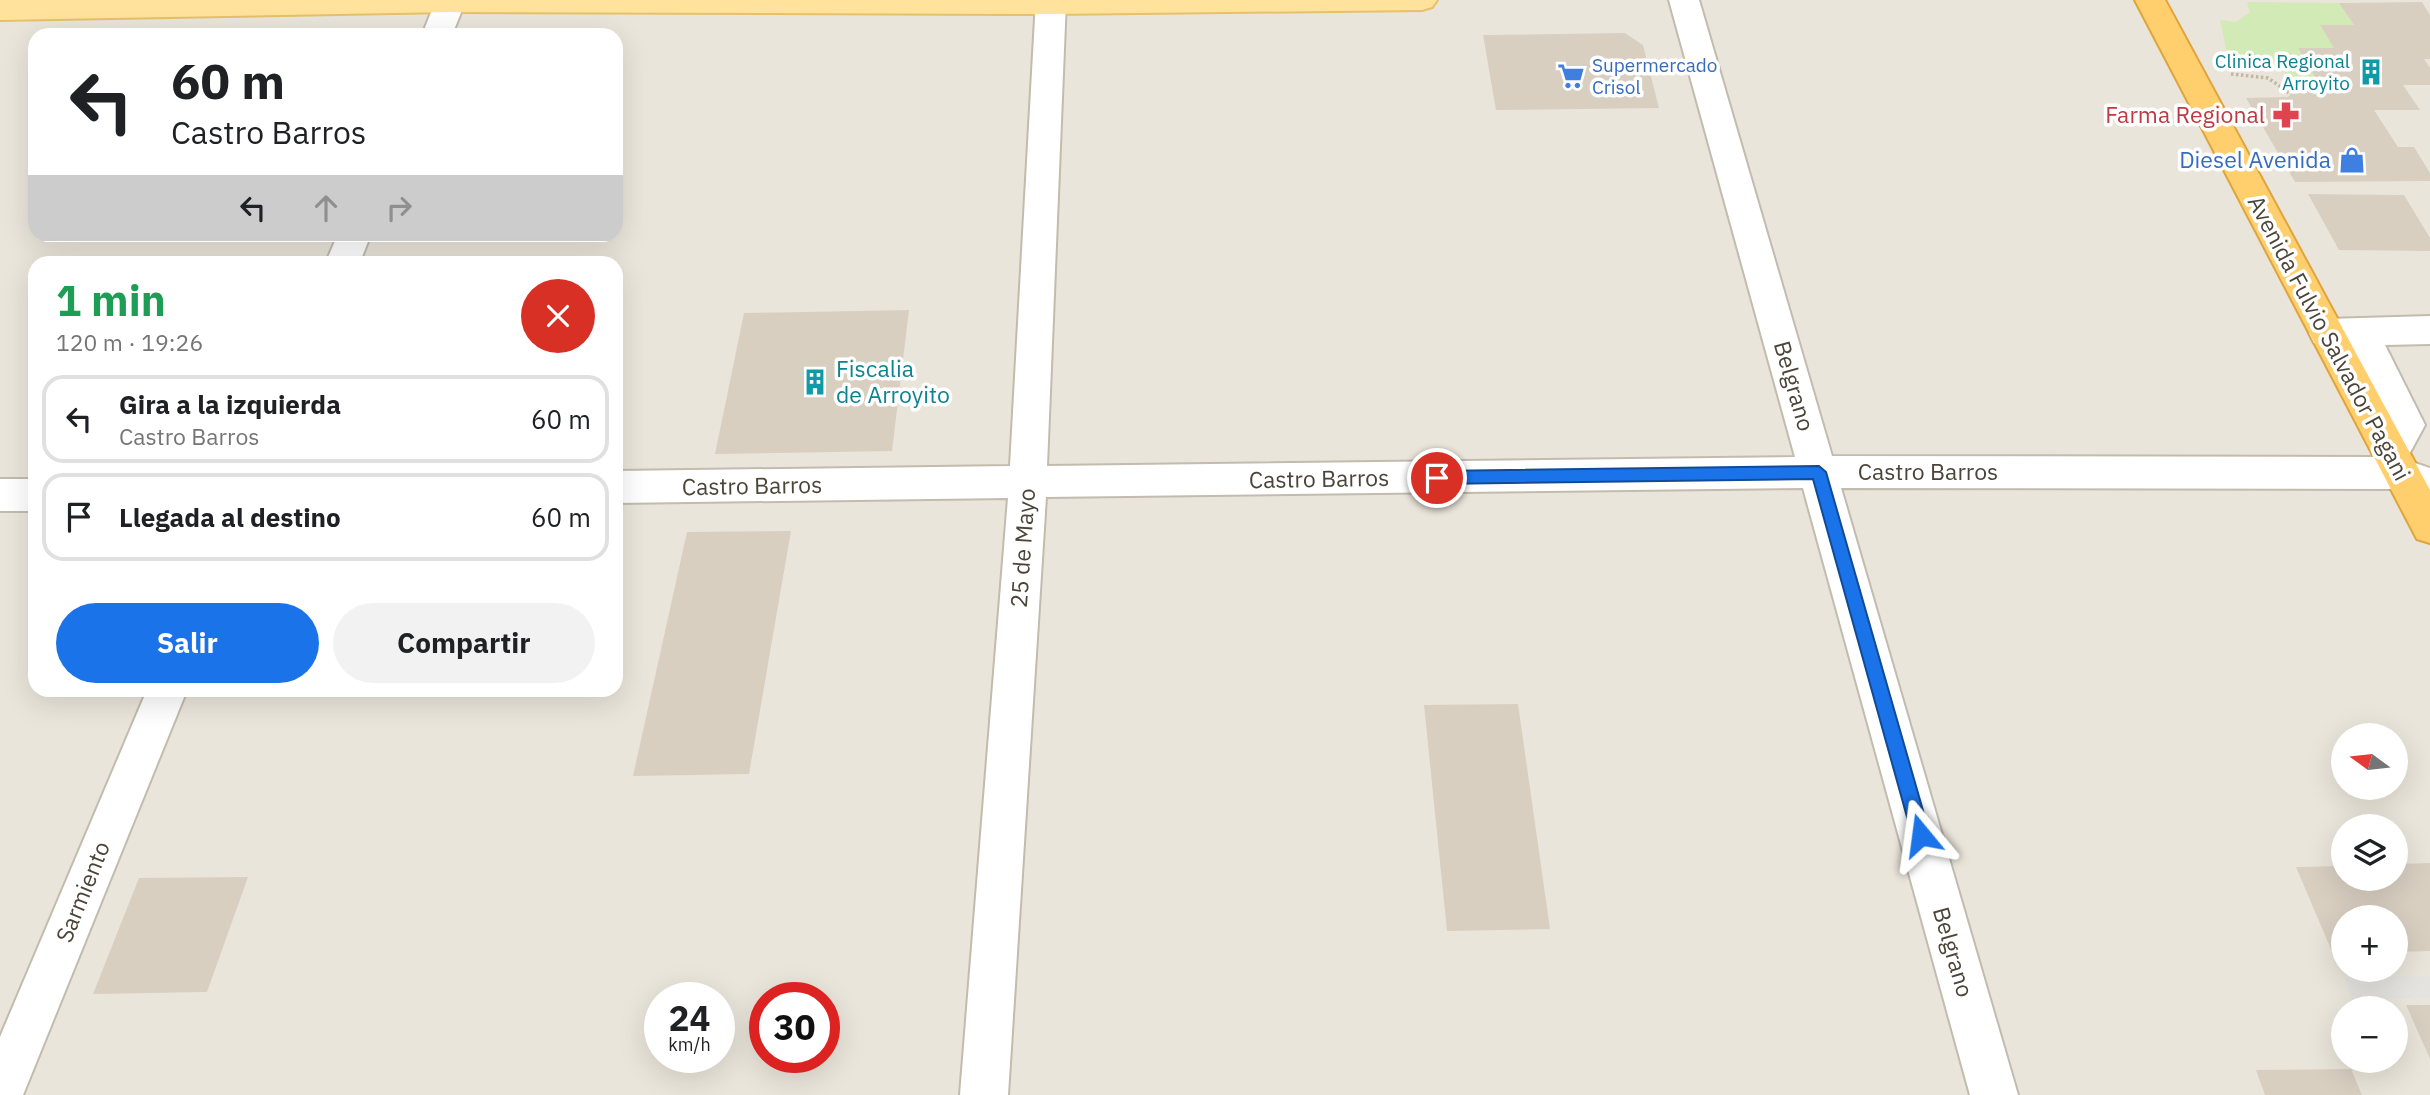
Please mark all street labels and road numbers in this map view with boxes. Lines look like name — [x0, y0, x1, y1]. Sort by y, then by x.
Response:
street label: Avenida Fulvio Salvador Pagani — [2242, 190, 2418, 485]
street label: Belgrano — [1768, 337, 1822, 434]
street label: Castro Barros — [1858, 456, 1998, 486]
street label: Castro Barros — [1248, 462, 1389, 494]
street label: Castro Barros — [681, 469, 822, 501]
street label: 25 de Mayo — [1003, 487, 1041, 609]
street label: Sarmiento — [48, 837, 116, 947]
street label: Belgrano — [1927, 903, 1981, 1000]

